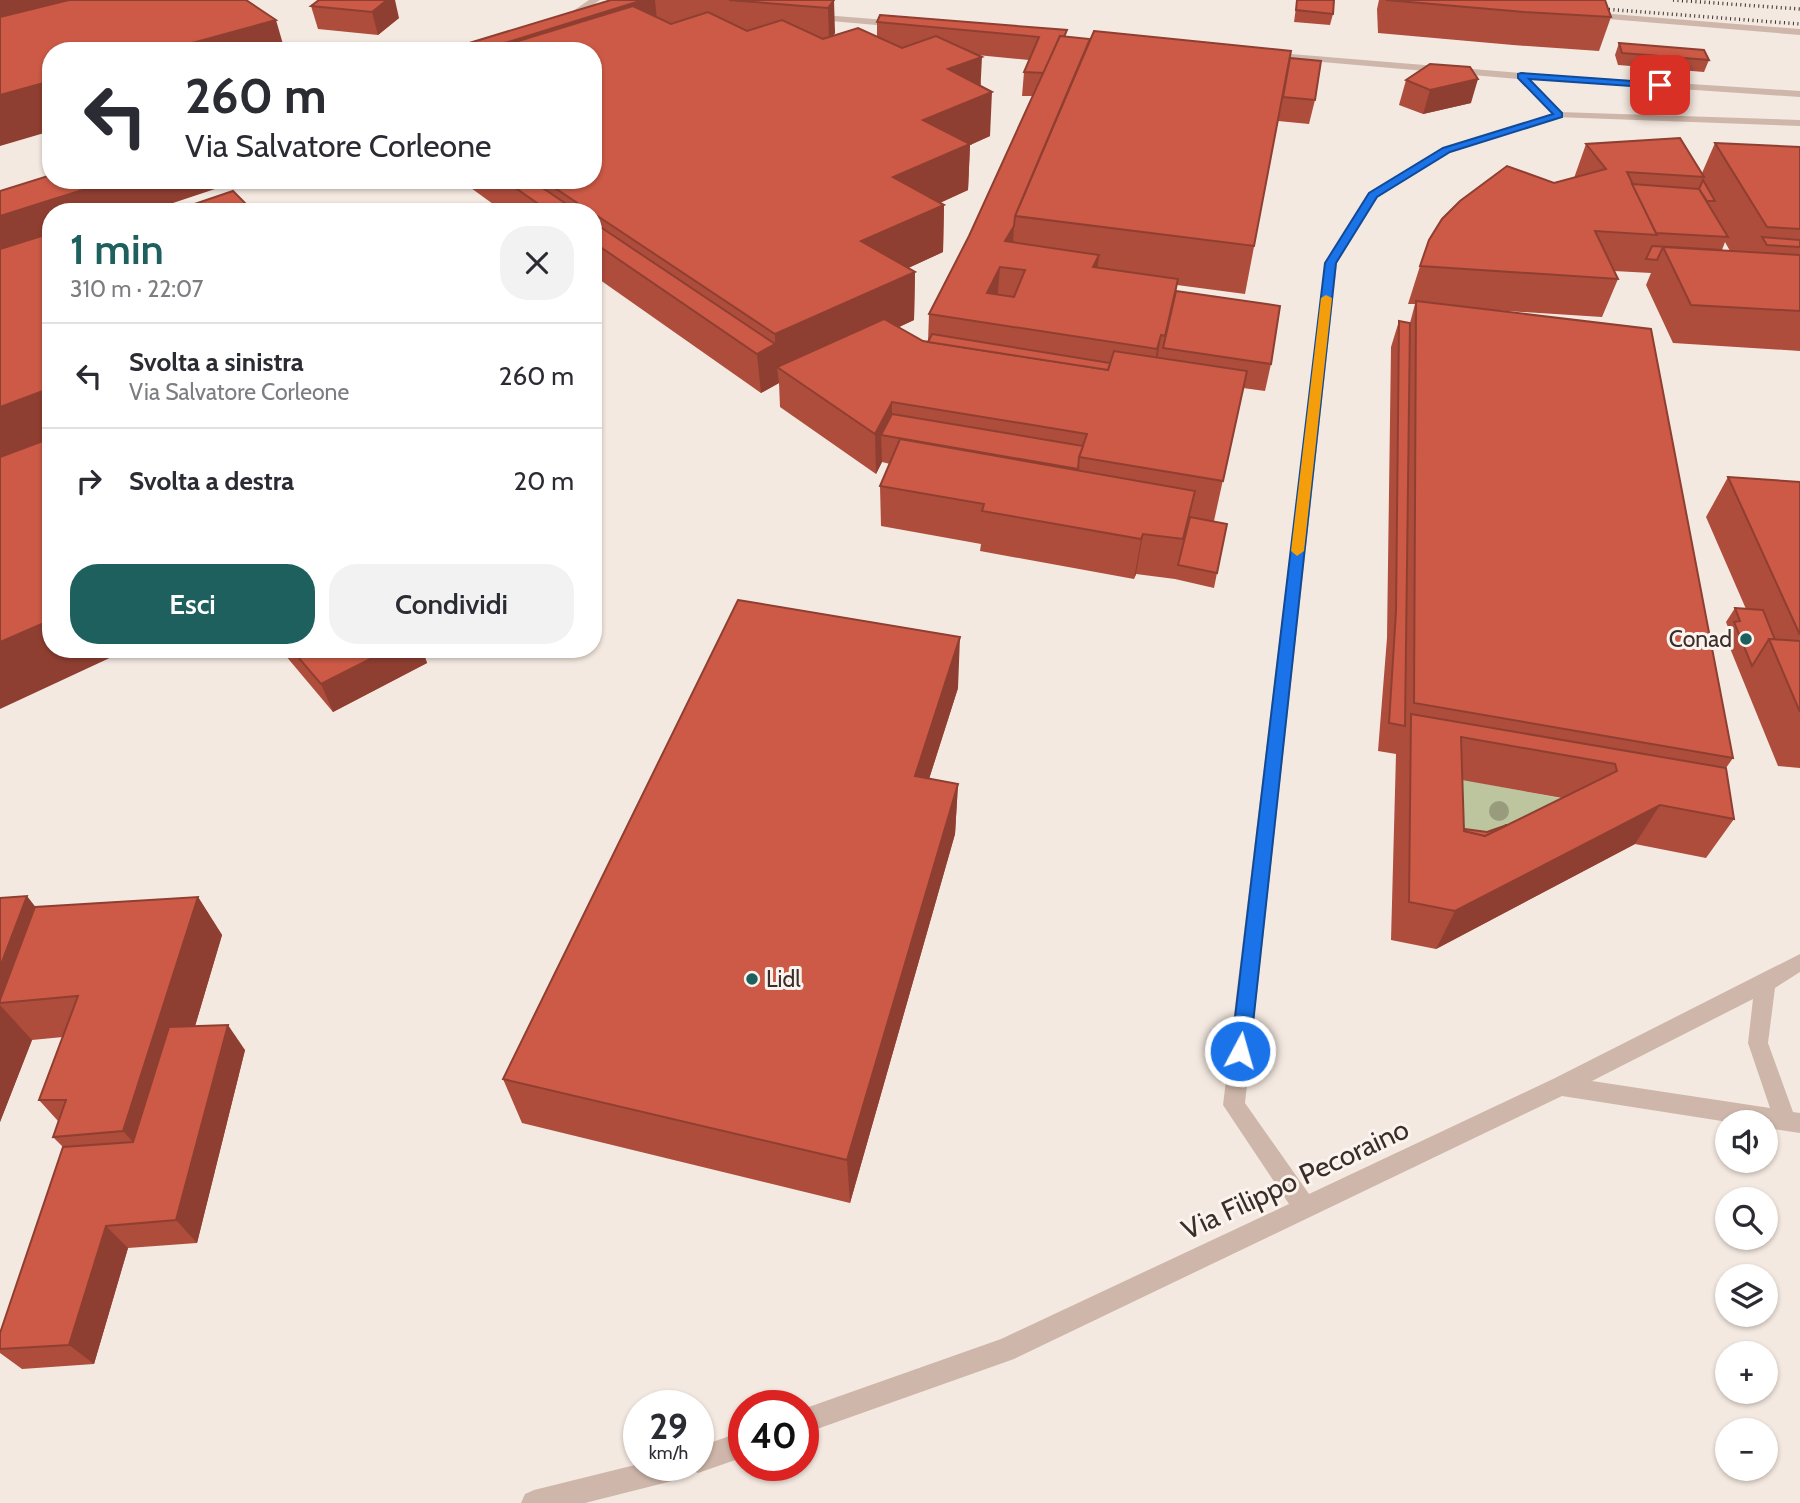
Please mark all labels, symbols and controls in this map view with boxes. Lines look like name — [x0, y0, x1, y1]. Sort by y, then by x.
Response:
pin — [1630, 55, 1690, 115]
text: 260 m — [185, 66, 327, 125]
icon: arrive — [1641, 66, 1679, 104]
icon: left — [70, 70, 161, 161]
text: Via Salvatore Corleone — [185, 126, 491, 165]
text: 1 min — [70, 223, 164, 275]
button: close — [500, 226, 574, 300]
text: 310 m · 22:07 — [70, 275, 203, 303]
text: Svolta a sinistra — [129, 346, 304, 378]
icon: left — [70, 357, 108, 395]
text: 260 m — [499, 360, 574, 392]
text: Via Salvatore Corleone — [129, 378, 349, 406]
icon: right — [70, 462, 108, 500]
text: Svolta a destra — [129, 465, 294, 497]
text: 20 m — [514, 465, 574, 497]
button: Esci — [70, 564, 315, 644]
button: Condividi — [329, 564, 574, 644]
place label: Conad — [1669, 625, 1732, 653]
marker: Conad — [1738, 631, 1754, 647]
place label: Lidl — [766, 965, 801, 993]
marker: Lidl — [744, 971, 760, 987]
position arrow — [1203, 1014, 1277, 1088]
map controls — [1715, 1110, 1778, 1481]
button: sound — [1715, 1110, 1778, 1173]
street label: Via Filippo Pecoraino — [1176, 1111, 1414, 1247]
button: search — [1715, 1187, 1778, 1250]
button: layers — [1715, 1264, 1778, 1327]
button: + — [1715, 1341, 1778, 1404]
speed limit sign: 40 — [728, 1390, 819, 1481]
text: 29 — [649, 1405, 688, 1448]
button: − — [1715, 1418, 1778, 1481]
text: km/h — [649, 1442, 688, 1464]

